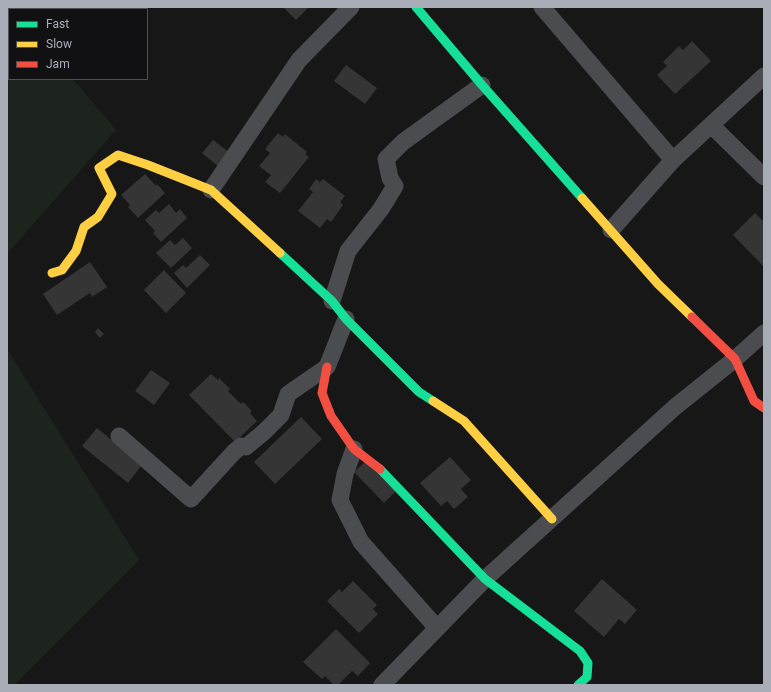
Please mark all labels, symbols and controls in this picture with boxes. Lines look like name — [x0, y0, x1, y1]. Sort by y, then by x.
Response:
legend — [8, 8, 148, 80]
text: Fast — [46, 17, 69, 31]
text: Slow — [46, 37, 72, 51]
text: Jam — [46, 57, 70, 71]

